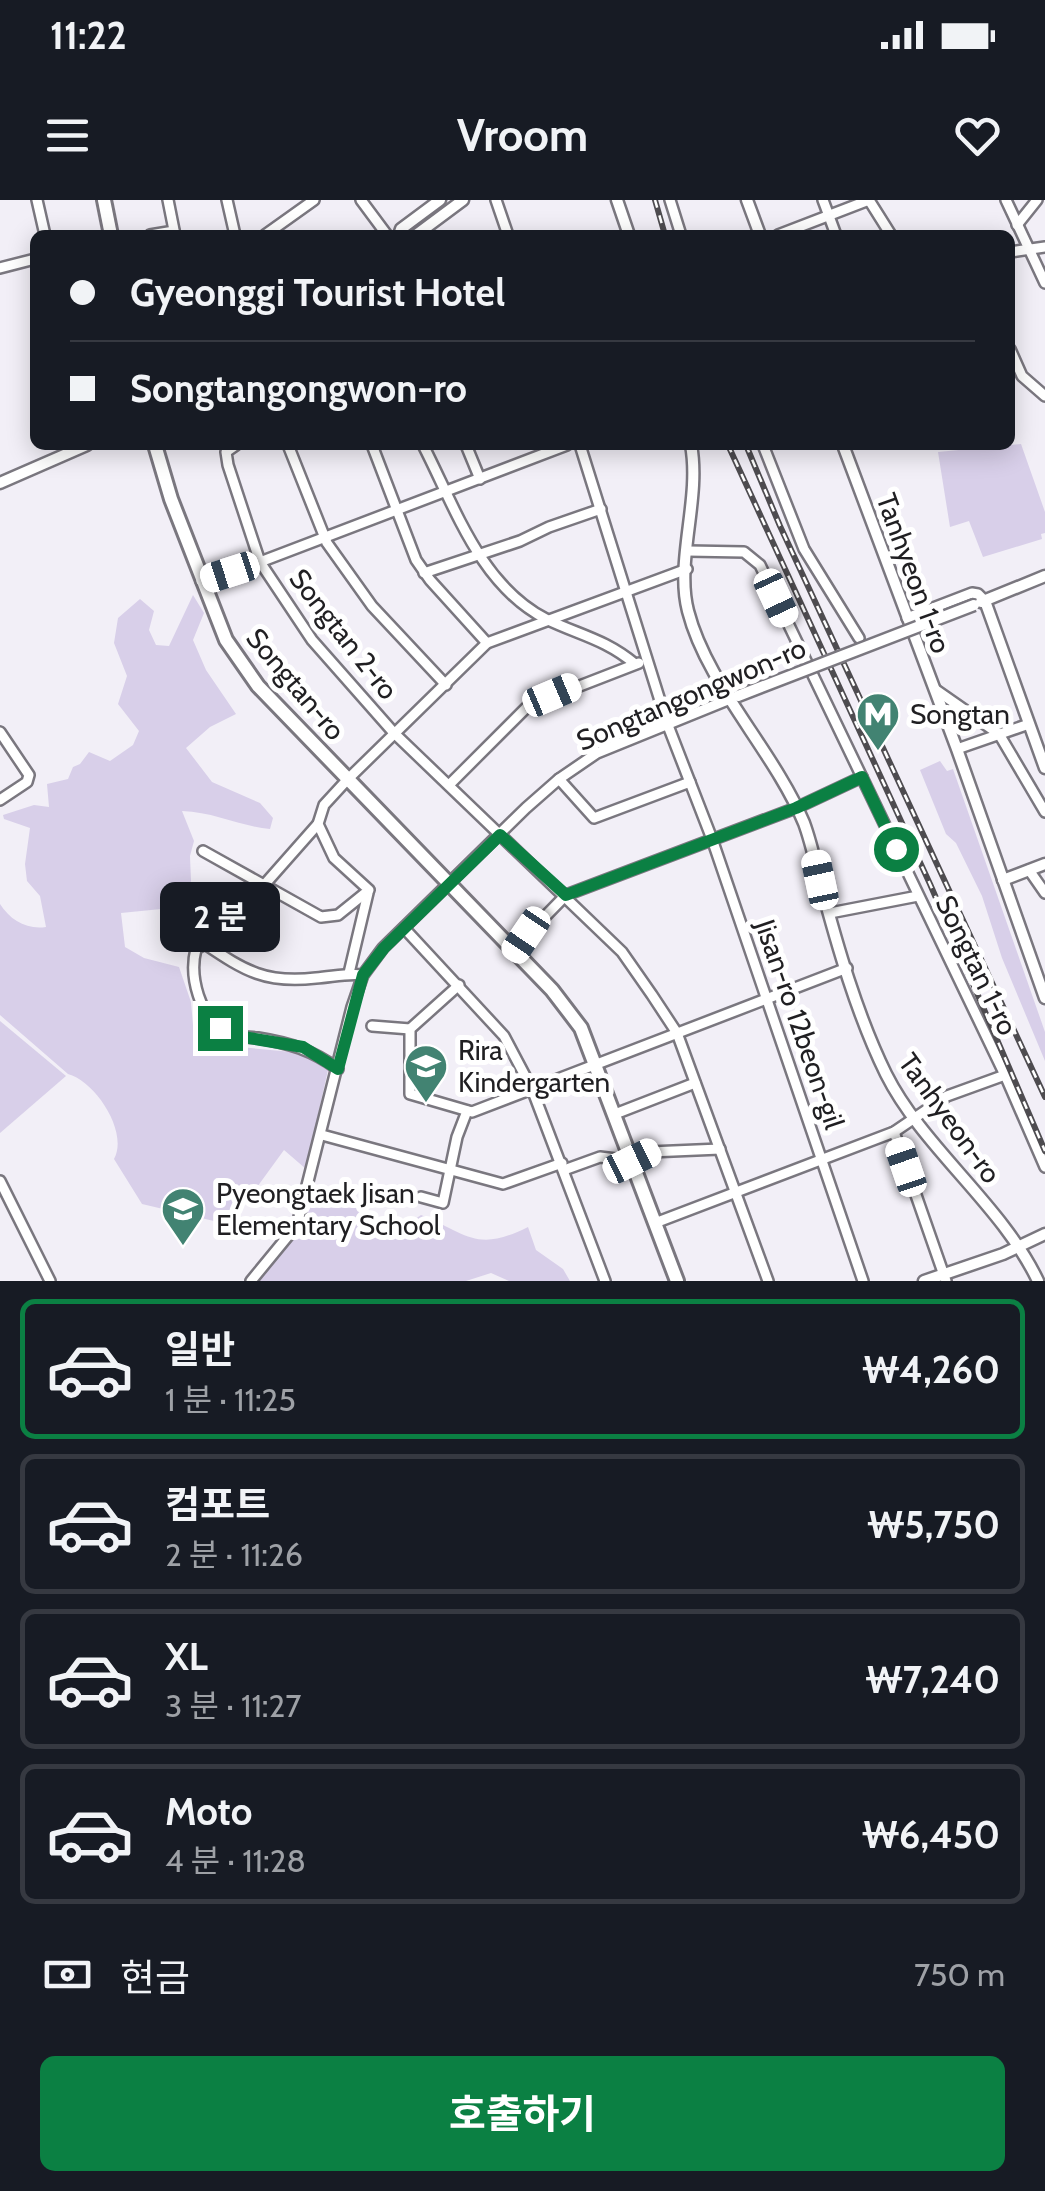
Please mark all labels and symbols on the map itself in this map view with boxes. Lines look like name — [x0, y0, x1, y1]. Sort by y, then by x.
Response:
street label: Tanhyeon 1-ro — [869, 488, 959, 658]
car — [197, 548, 263, 596]
street label: Songtan 2-ro — [283, 562, 405, 706]
car — [750, 564, 802, 632]
street label: Songtan-ro — [239, 621, 353, 747]
street label: Songtangongwon-ro — [571, 630, 811, 758]
car — [519, 669, 585, 721]
metro station icon: Songtan — [855, 691, 901, 752]
place label: Songtan — [910, 697, 1010, 731]
route start — [874, 827, 919, 872]
car — [799, 848, 841, 912]
callout: 2 분 — [160, 883, 280, 953]
street label: Songtan 1-ro — [929, 890, 1025, 1040]
car — [497, 902, 555, 968]
street label: Jisan-ro 12beon-gil — [748, 914, 852, 1134]
route end — [198, 1006, 243, 1051]
place label: Rira Kindergarten — [458, 1033, 610, 1099]
school or university icon: Rira Kindergarten — [403, 1043, 449, 1104]
street label: Tanhyeon-ro — [892, 1046, 1008, 1190]
car — [598, 1134, 666, 1188]
car — [882, 1134, 930, 1200]
place label: Pyeongtaek Jisan Elementary School — [216, 1176, 441, 1242]
school or university icon: Pyeongtaek Jisan Elementary School — [160, 1186, 206, 1247]

